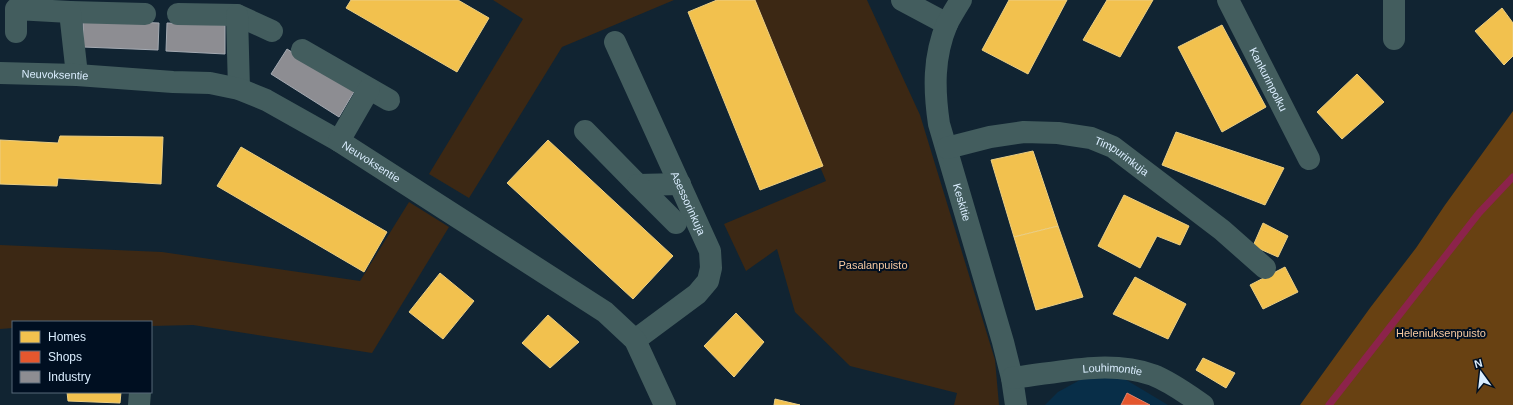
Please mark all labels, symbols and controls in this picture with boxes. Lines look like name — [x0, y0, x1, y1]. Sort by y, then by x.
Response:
street label: Kankurinpolku — [1247, 45, 1290, 113]
street label: Neuvoksentie — [21, 68, 89, 82]
street label: Timpurinkuja — [1093, 134, 1152, 179]
street label: Neuvoksentie — [340, 139, 402, 185]
street label: Asessorinkuja — [669, 169, 708, 238]
street label: Keskitie — [951, 182, 973, 222]
park label: Pasalanpuisto — [838, 259, 908, 271]
legend — [12, 321, 152, 393]
park label: Heleniuksenpuisto — [1396, 327, 1486, 339]
text: Homes — [48, 330, 86, 344]
text: Shops — [48, 350, 82, 364]
north arrow — [1461, 353, 1501, 393]
text: N — [1473, 357, 1484, 370]
street label: Louhimontie — [1082, 362, 1143, 378]
text: Industry — [48, 370, 91, 384]

